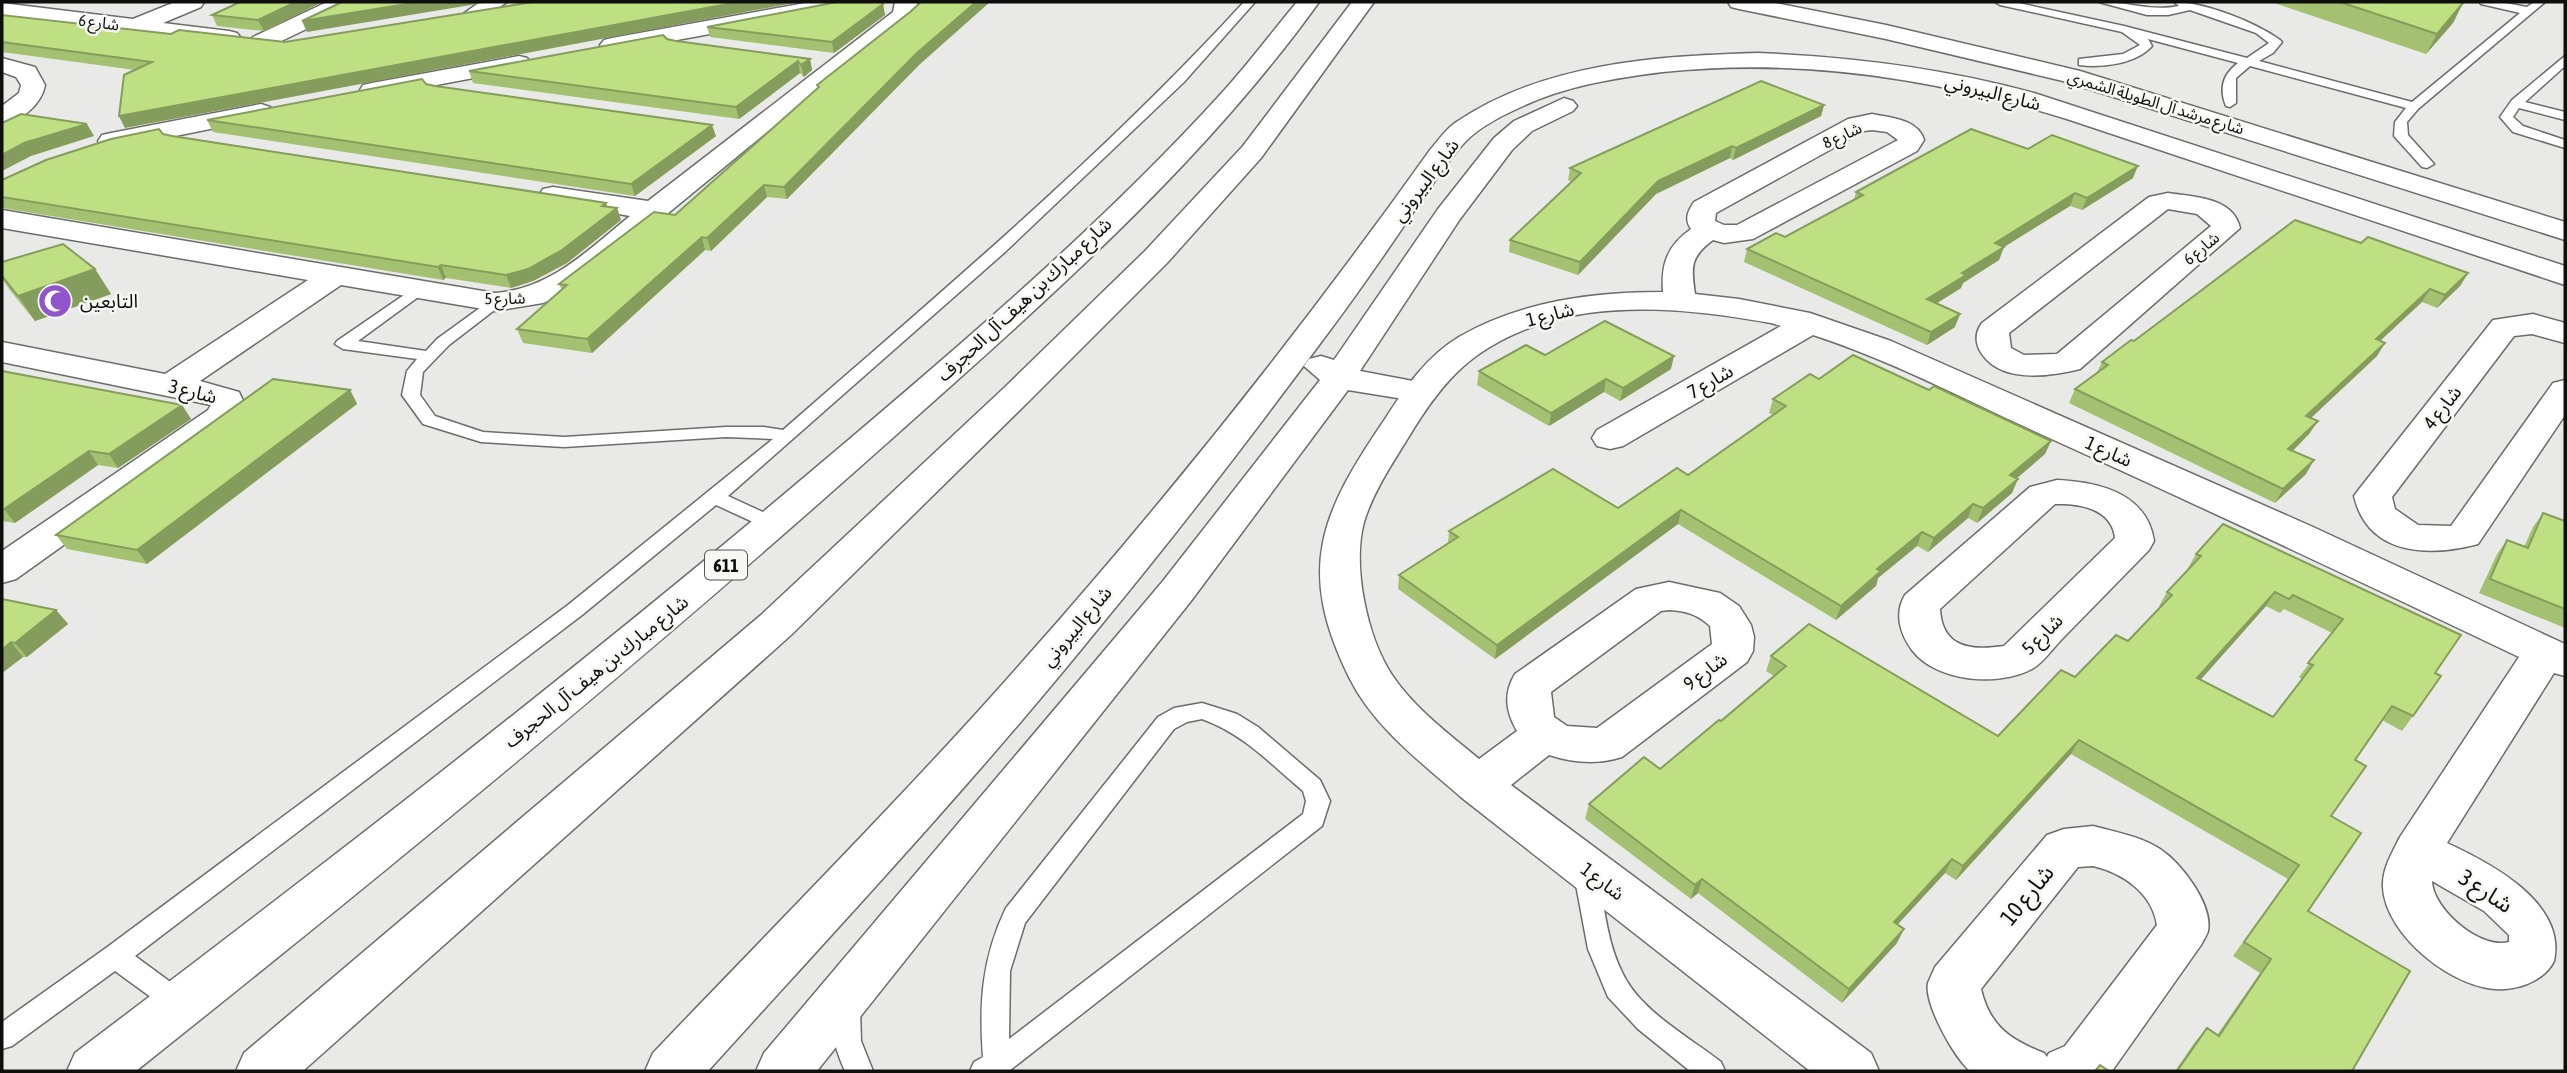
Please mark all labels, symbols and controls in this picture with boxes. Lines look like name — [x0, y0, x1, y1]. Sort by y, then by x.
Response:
street label: شارع 6 — [77, 11, 120, 37]
street label: شارع مرشد آل الطويلة الشمري — [2064, 67, 2246, 141]
street label: شارع البيروني — [1942, 69, 2043, 119]
street label: شارع 8 — [1820, 118, 1866, 155]
street label: شارع البيروني — [1387, 134, 1467, 228]
street label: شارع مبارك بن هيف آل الحجرف — [932, 212, 1118, 388]
street label: شارع 6 — [2180, 228, 2225, 271]
mosque icon: التابعين — [36, 282, 74, 320]
street label: شارع 5 — [484, 289, 526, 311]
place label: التابعين — [80, 290, 138, 313]
street label: شارع 1 — [1524, 297, 1577, 333]
street label: شارع 7 — [1683, 359, 1738, 405]
street label: شارع 3 — [166, 374, 219, 410]
street label: شارع 4 — [2418, 381, 2468, 435]
street label: شارع 1 — [2081, 431, 2136, 474]
road number: 611 — [705, 550, 747, 580]
street label: شارع البيروني — [1036, 581, 1119, 673]
street label: شارع مبارك بن هيف آل الحجرف — [500, 590, 694, 754]
street label: شارع 5 — [2017, 609, 2069, 661]
street label: شارع 9 — [1679, 648, 1733, 697]
street label: شارع 1 — [1575, 858, 1629, 907]
street label: شارع 10 — [1995, 860, 2062, 933]
street label: شارع 3 — [2452, 864, 2518, 921]

